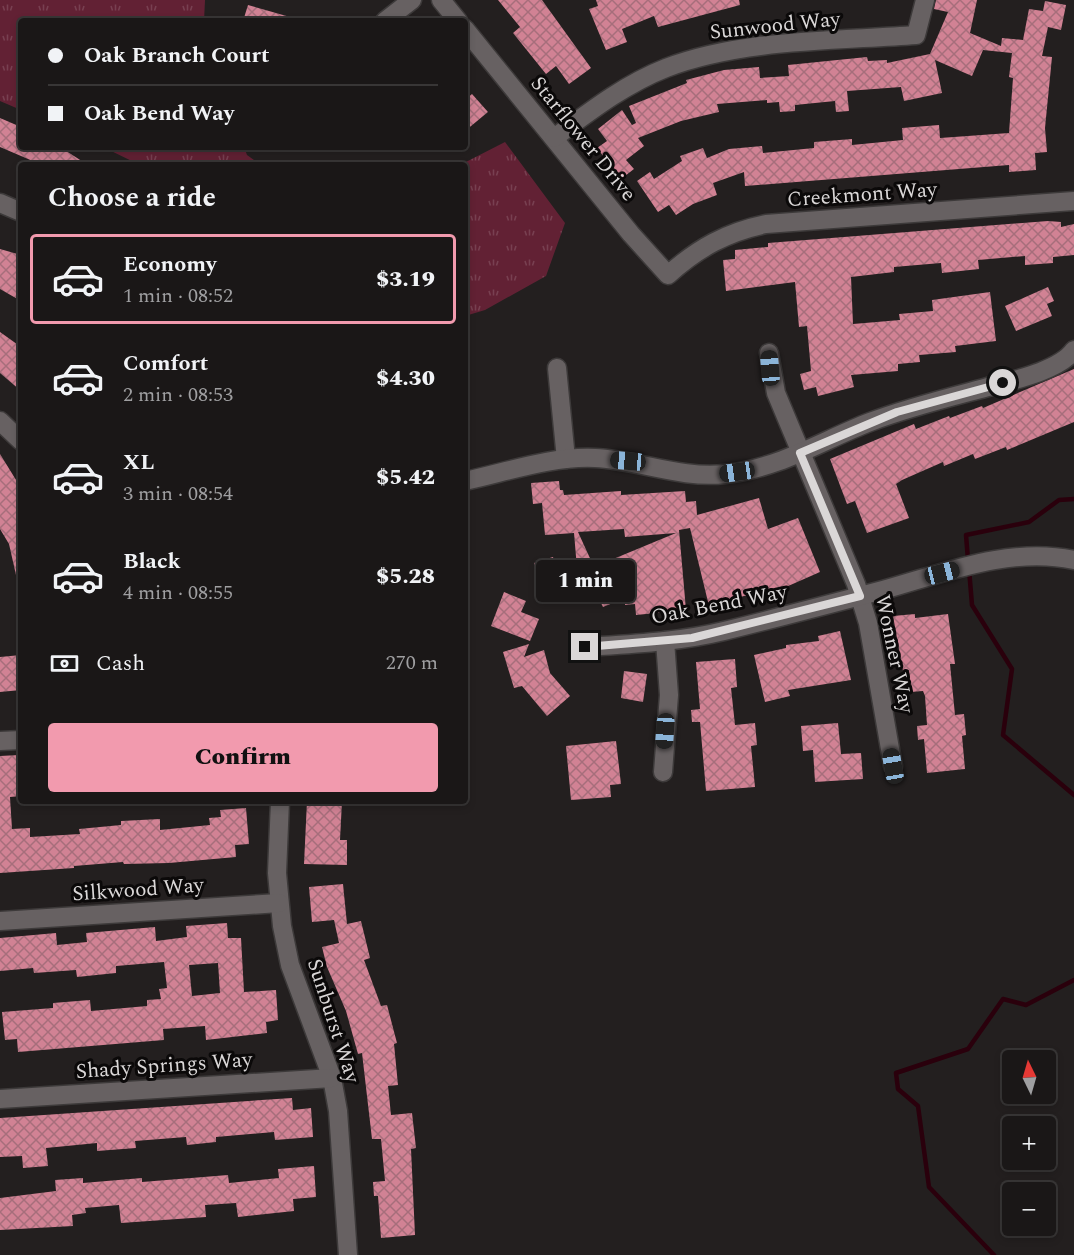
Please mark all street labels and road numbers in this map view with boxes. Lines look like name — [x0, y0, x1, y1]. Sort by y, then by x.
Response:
street label: Sunwood Way — [708, 3, 843, 49]
street label: Starflower Drive — [522, 69, 644, 209]
street label: Creekmont Way — [786, 174, 939, 216]
street label: Oak Bend Way — [648, 576, 791, 634]
street label: Wonner Way — [866, 592, 922, 717]
street label: Silkwood Way — [71, 869, 206, 911]
street label: Sunburst Way — [298, 955, 368, 1088]
street label: Shady Springs Way — [75, 1044, 254, 1088]

